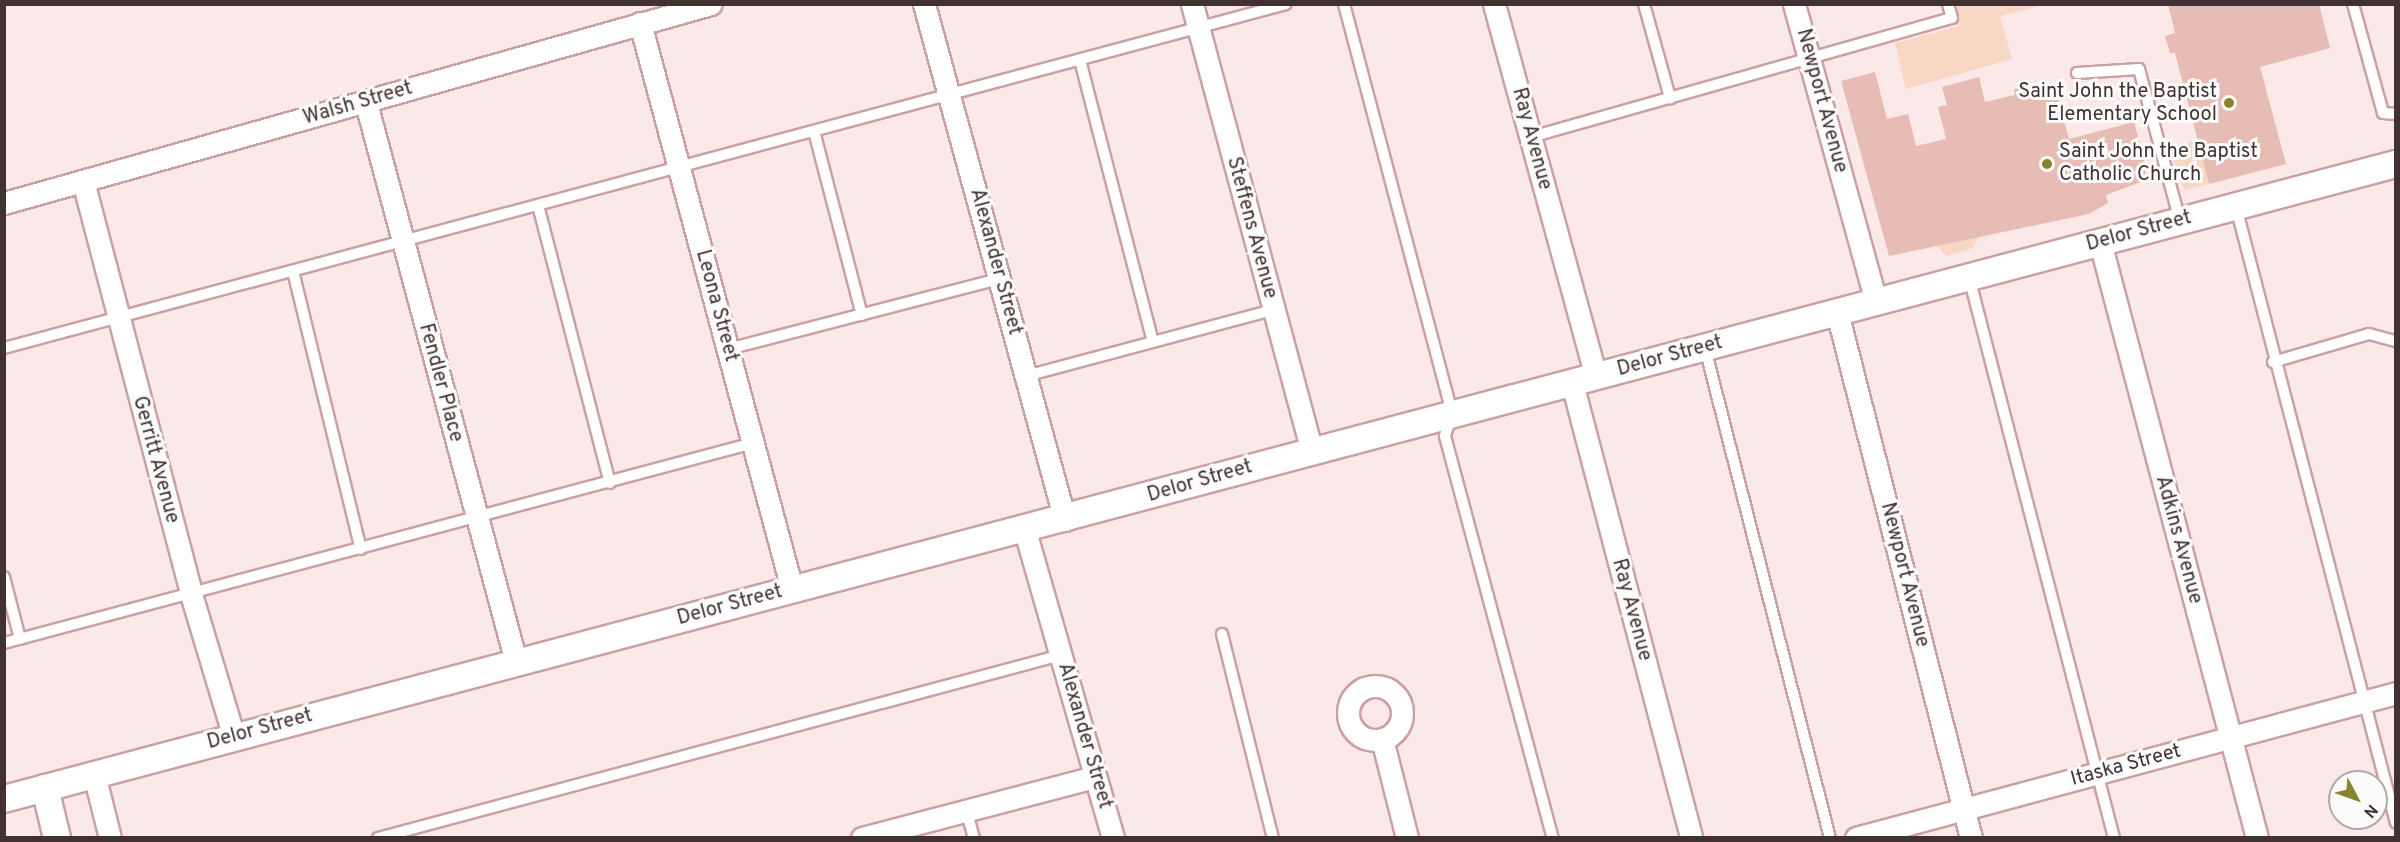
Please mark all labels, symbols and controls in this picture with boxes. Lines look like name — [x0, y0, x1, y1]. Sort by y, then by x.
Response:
street label: Newport Avenue — [1790, 26, 1852, 176]
street label: Walsh Street — [301, 77, 415, 131]
place label: Saint John the Baptist Elementary School — [2018, 80, 2217, 127]
street label: Ray Avenue — [1506, 85, 1556, 193]
marker: Saint John the Baptist Elementary School — [2222, 96, 2236, 110]
place label: Saint John the Baptist Catholic Church — [2059, 140, 2258, 187]
street label: Steffens Avenue — [1220, 154, 1282, 302]
marker: Saint John the Baptist Catholic Church — [2040, 157, 2054, 171]
street label: Alexander Street — [964, 186, 1026, 338]
street label: Delor Street — [2084, 206, 2194, 258]
street label: Leona Street — [690, 247, 742, 365]
street label: Fendler Place — [413, 321, 467, 445]
street label: Delor Street — [1615, 331, 1725, 383]
street label: Gerritt Avenue — [126, 393, 184, 527]
street label: Delor Street — [1145, 456, 1255, 508]
street label: Adkins Avenue — [2149, 473, 2207, 607]
street label: Newport Avenue — [1874, 500, 1934, 650]
street label: Ray Avenue — [1606, 556, 1656, 664]
street label: Delor Street — [675, 580, 785, 632]
street label: Alexander Street — [1052, 660, 1116, 812]
street label: Delor Street — [205, 704, 315, 756]
street label: Itaska Street — [2068, 740, 2184, 792]
north arrow — [2328, 770, 2388, 830]
text: N — [2359, 800, 2381, 821]

